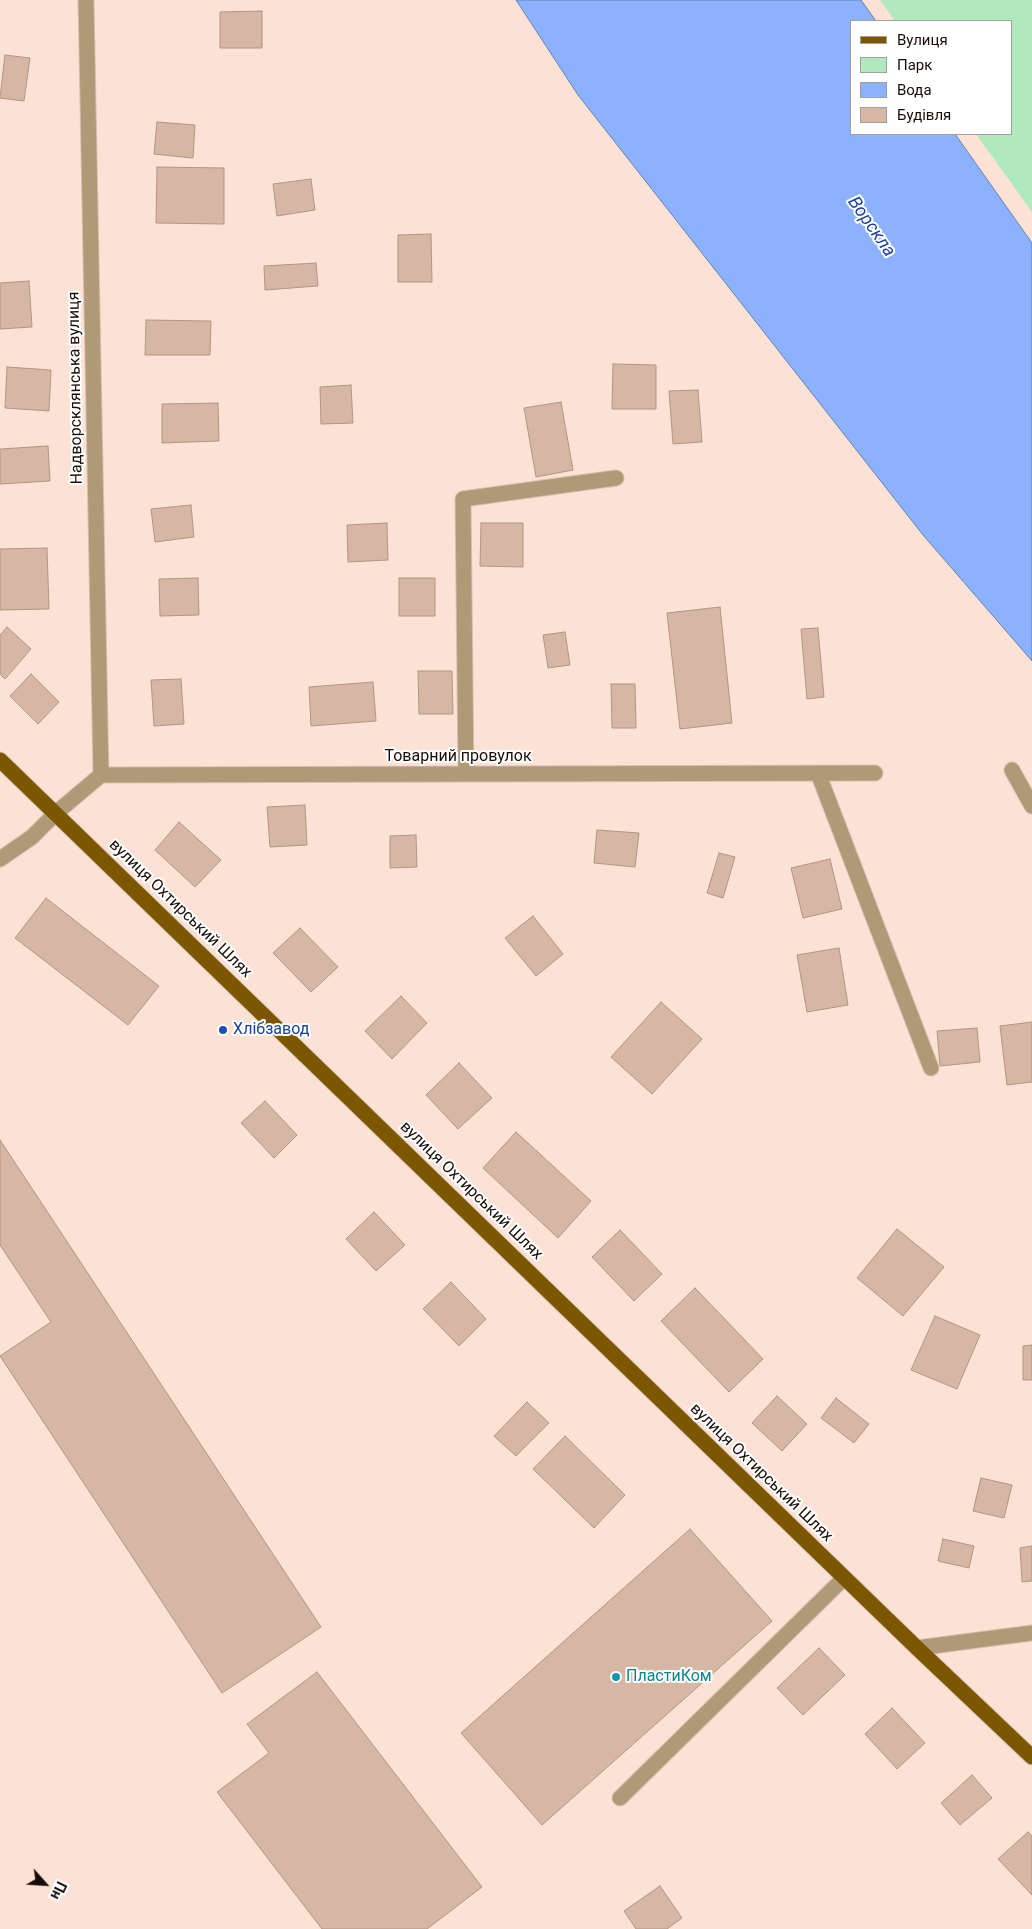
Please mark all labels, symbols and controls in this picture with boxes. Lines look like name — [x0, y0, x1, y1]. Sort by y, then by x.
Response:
legend — [850, 20, 1012, 135]
text: Вулиця — [897, 31, 948, 49]
text: Парк — [897, 56, 932, 74]
text: Вода — [897, 81, 932, 99]
text: Будівля — [897, 106, 951, 124]
water label: Ворскла — [842, 193, 900, 261]
street label: Надворсклянська вулиця — [65, 291, 87, 485]
street label: Товарний провулок — [384, 747, 532, 767]
street label: вулиця Охтирський Шлях — [105, 836, 255, 982]
place label: Хлібзавод — [233, 1020, 309, 1040]
marker: Хлібзавод — [217, 1024, 229, 1036]
street label: вулиця Охтирський Шлях — [396, 1118, 546, 1264]
street label: вулиця Охтирський Шлях — [686, 1400, 836, 1546]
place label: ПластиКом — [626, 1667, 712, 1687]
marker: ПластиКом — [610, 1671, 622, 1683]
north arrow — [20, 1859, 70, 1909]
text: Пн — [47, 1879, 70, 1902]

